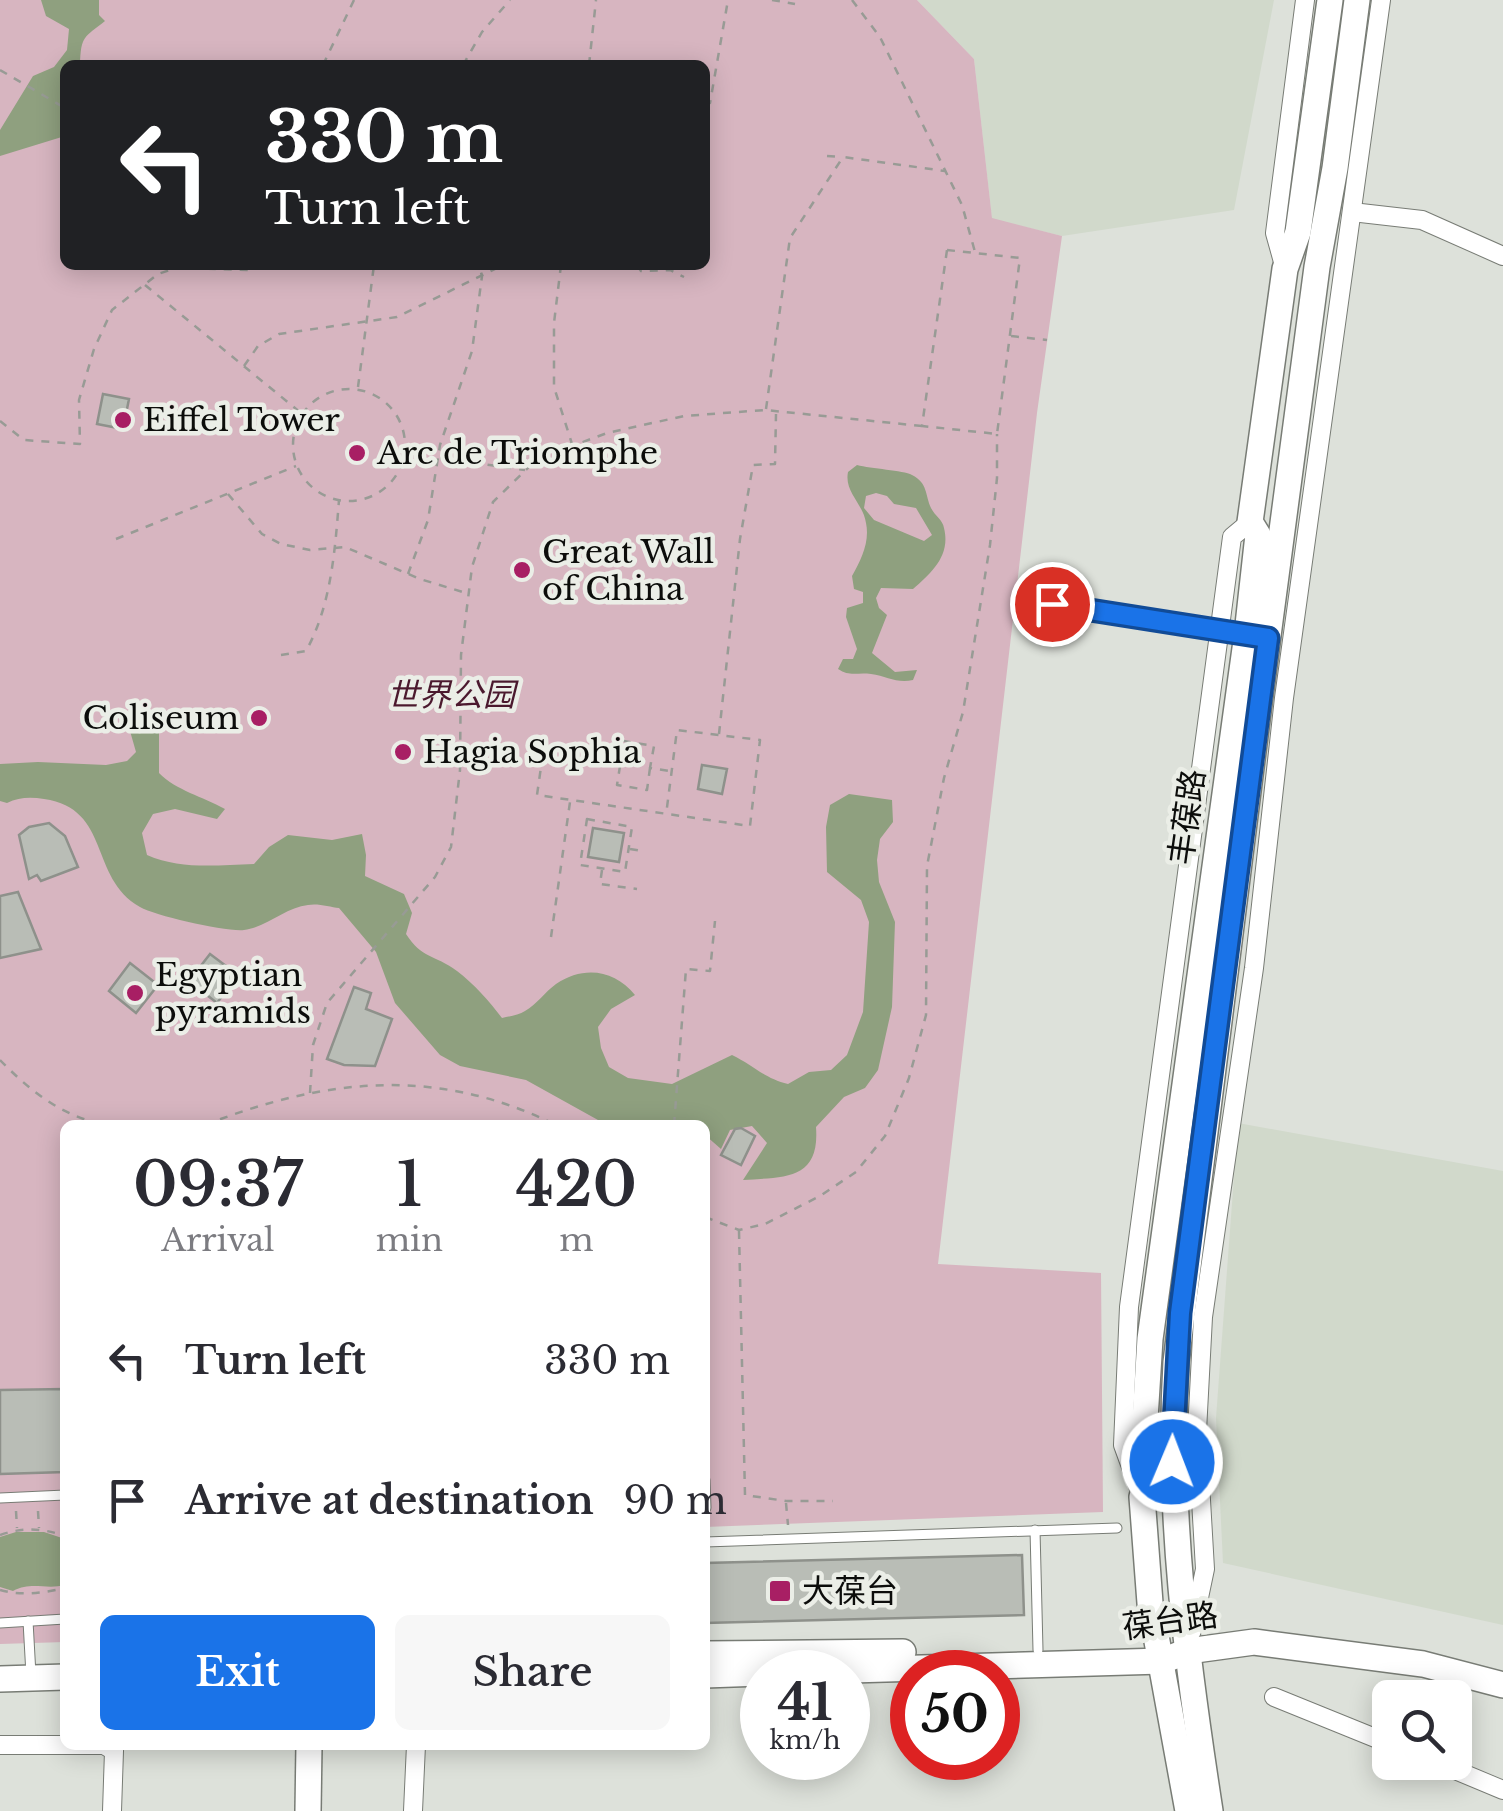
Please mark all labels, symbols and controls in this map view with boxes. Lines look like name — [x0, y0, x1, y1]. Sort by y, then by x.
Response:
text: 330 m — [265, 94, 503, 181]
icon: left — [100, 100, 230, 230]
text: Turn left — [265, 180, 470, 236]
place label: Eiffel Tower — [143, 400, 341, 440]
marker: Eiffel Tower — [112, 409, 134, 431]
place label: Arc de Triomphe — [376, 433, 658, 473]
marker: Arc de Triomphe — [346, 442, 368, 464]
place label: Great Wall of China — [542, 532, 714, 609]
marker: Great Wall of China — [511, 559, 533, 581]
pin — [1010, 562, 1095, 647]
icon: arrive — [1025, 577, 1080, 632]
park label: 世界公园 — [387, 675, 519, 715]
place label: Coliseum — [82, 698, 239, 738]
marker: Coliseum — [248, 707, 270, 729]
place label: Hagia Sophia — [423, 732, 641, 772]
marker: Hagia Sophia — [392, 741, 414, 763]
street label: 丰葆路 — [1161, 767, 1213, 867]
place label: Egyptian pyramids — [155, 955, 311, 1032]
marker: Egyptian pyramids — [124, 982, 146, 1004]
text: 09:37 — [133, 1148, 303, 1222]
text: 1 — [396, 1148, 422, 1222]
text: 420 — [516, 1148, 637, 1222]
text: Arrival — [161, 1220, 274, 1260]
text: min — [376, 1220, 443, 1260]
text: m — [559, 1220, 594, 1260]
icon: left — [100, 1333, 155, 1388]
text: Turn left — [185, 1337, 366, 1384]
text: 330 m — [544, 1337, 670, 1384]
position arrow — [1120, 1410, 1224, 1514]
icon: arrive — [100, 1473, 155, 1528]
text: Arrive at destination — [185, 1477, 594, 1524]
text: 90 m — [624, 1477, 727, 1524]
place label: 大葆台 — [802, 1571, 898, 1611]
marker: 大葆台 — [767, 1578, 793, 1604]
street label: 葆台路 — [1120, 1595, 1220, 1647]
button: Exit — [100, 1615, 375, 1730]
button: Share — [395, 1615, 670, 1730]
speed limit sign: 50 — [890, 1650, 1020, 1780]
text: 41 — [778, 1671, 833, 1734]
map controls — [1372, 1680, 1472, 1780]
button: search — [1372, 1680, 1472, 1780]
text: km/h — [770, 1725, 840, 1756]

